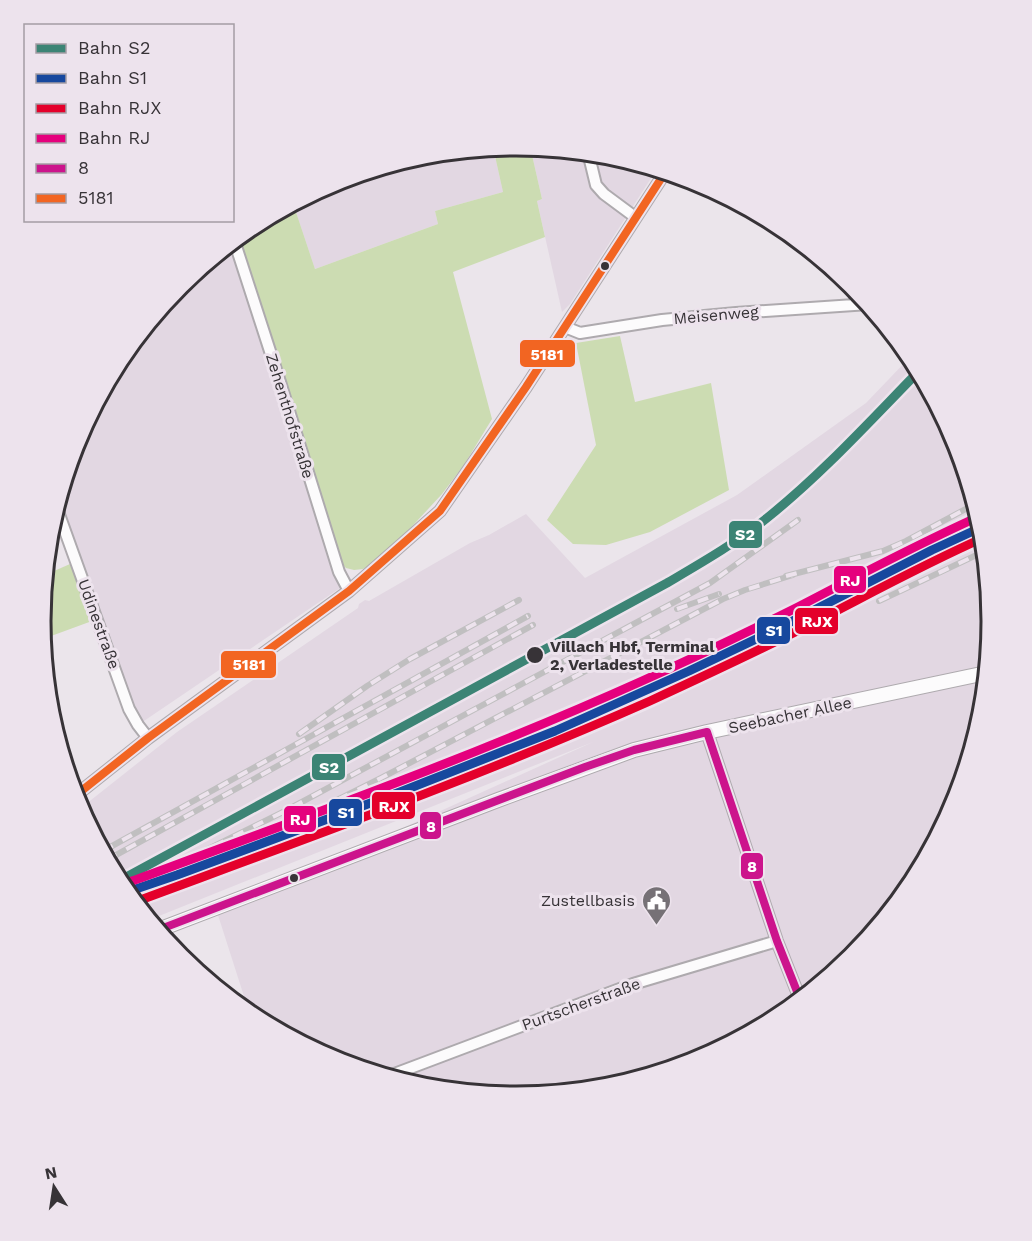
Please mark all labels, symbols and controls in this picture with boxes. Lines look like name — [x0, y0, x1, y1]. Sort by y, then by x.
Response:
legend — [24, 24, 234, 222]
text: Bahn S2 — [78, 37, 150, 58]
text: Bahn S1 — [78, 67, 147, 88]
text: Bahn RJX — [78, 97, 162, 118]
text: Bahn RJ — [78, 127, 151, 148]
text: 8 — [78, 157, 89, 178]
text: 5181 — [78, 187, 114, 208]
unlabelled marker — [599, 260, 611, 272]
street label: Meisenweg — [673, 302, 760, 328]
line badge: 5181 — [519, 339, 576, 368]
text: 5181 — [530, 345, 564, 364]
street label: Zehenthofstraße — [262, 351, 318, 481]
line badge: S2 — [728, 520, 763, 549]
text: S2 — [735, 525, 755, 544]
line badge: RJ — [833, 565, 867, 594]
text: RJ — [840, 571, 860, 590]
street label: Udinestraße — [74, 576, 124, 672]
line badge: RJX — [794, 607, 839, 635]
text: RJX — [801, 612, 833, 631]
line badge: S1 — [756, 616, 791, 645]
text: S1 — [765, 621, 783, 640]
place label: Villach Hbf, Terminal 2, Verladestelle — [550, 637, 715, 674]
marker: Villach Hbf, Terminal 2, Verladestelle — [525, 645, 545, 665]
line badge: 5181 — [220, 650, 277, 679]
text: 5181 — [232, 655, 266, 674]
street label: Seebacher Allee — [727, 693, 853, 737]
line badge: S2 — [311, 753, 346, 781]
text: S2 — [319, 758, 339, 777]
line badge: RJX — [371, 791, 416, 820]
text: RJX — [378, 797, 410, 816]
line badge: S1 — [328, 798, 363, 827]
text: S1 — [337, 803, 355, 822]
line badge: RJ — [283, 805, 317, 833]
text: RJ — [290, 810, 310, 829]
line badge: 8 — [419, 811, 442, 840]
text: 8 — [426, 817, 436, 836]
line badge: 8 — [740, 852, 764, 880]
text: 8 — [747, 857, 757, 876]
unlabelled marker — [288, 872, 300, 884]
public building icon: Zustellbasis — [640, 884, 672, 926]
place label: Zustellbasis — [541, 891, 635, 910]
street label: Purtscherstraße — [519, 974, 643, 1034]
north arrow — [24, 1157, 84, 1217]
text: N — [43, 1162, 59, 1183]

